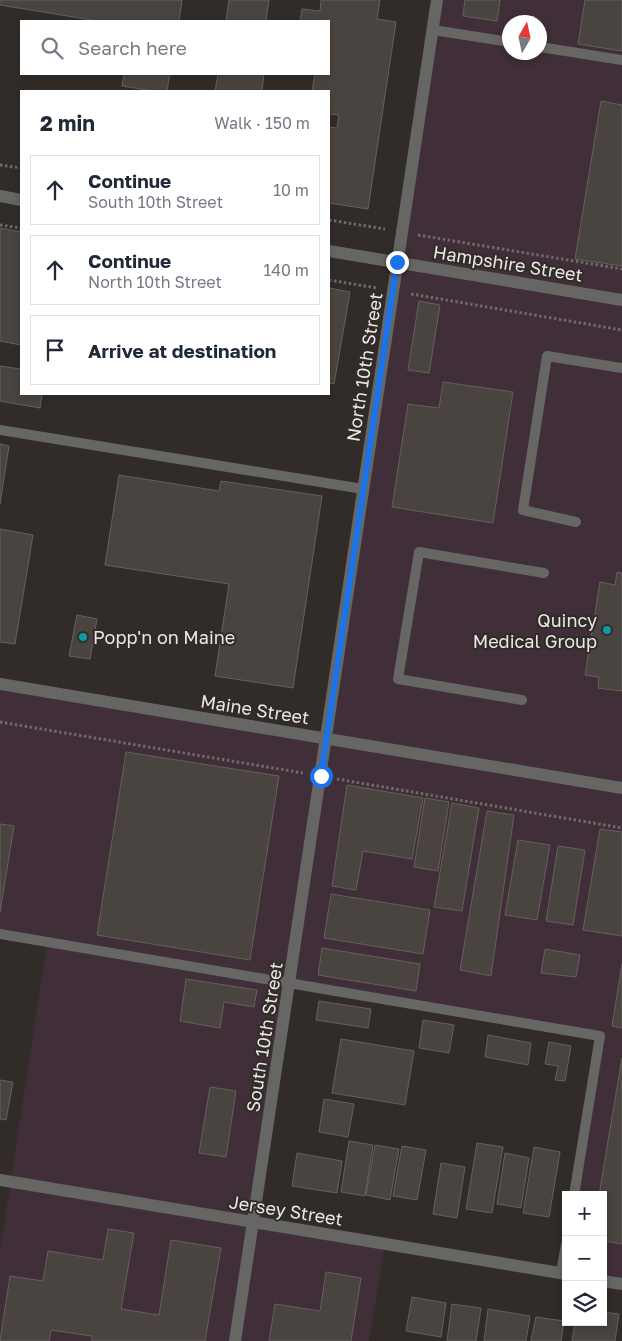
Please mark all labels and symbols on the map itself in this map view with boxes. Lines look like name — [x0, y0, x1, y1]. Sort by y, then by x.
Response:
north arrow — [502, 15, 547, 60]
street label: Hampshire Street — [432, 240, 584, 286]
route end — [386, 251, 409, 274]
street label: North 10th Street — [341, 291, 387, 443]
place label: Quincy Medical Group — [473, 609, 597, 652]
marker: Quincy Medical Group — [601, 624, 613, 636]
place label: Popp'n on Maine — [93, 626, 235, 648]
marker: Popp'n on Maine — [77, 631, 89, 643]
street label: Maine Street — [199, 690, 311, 728]
route start — [310, 765, 333, 788]
street label: South 10th Street — [241, 960, 287, 1114]
street label: Jersey Street — [228, 1190, 344, 1230]

